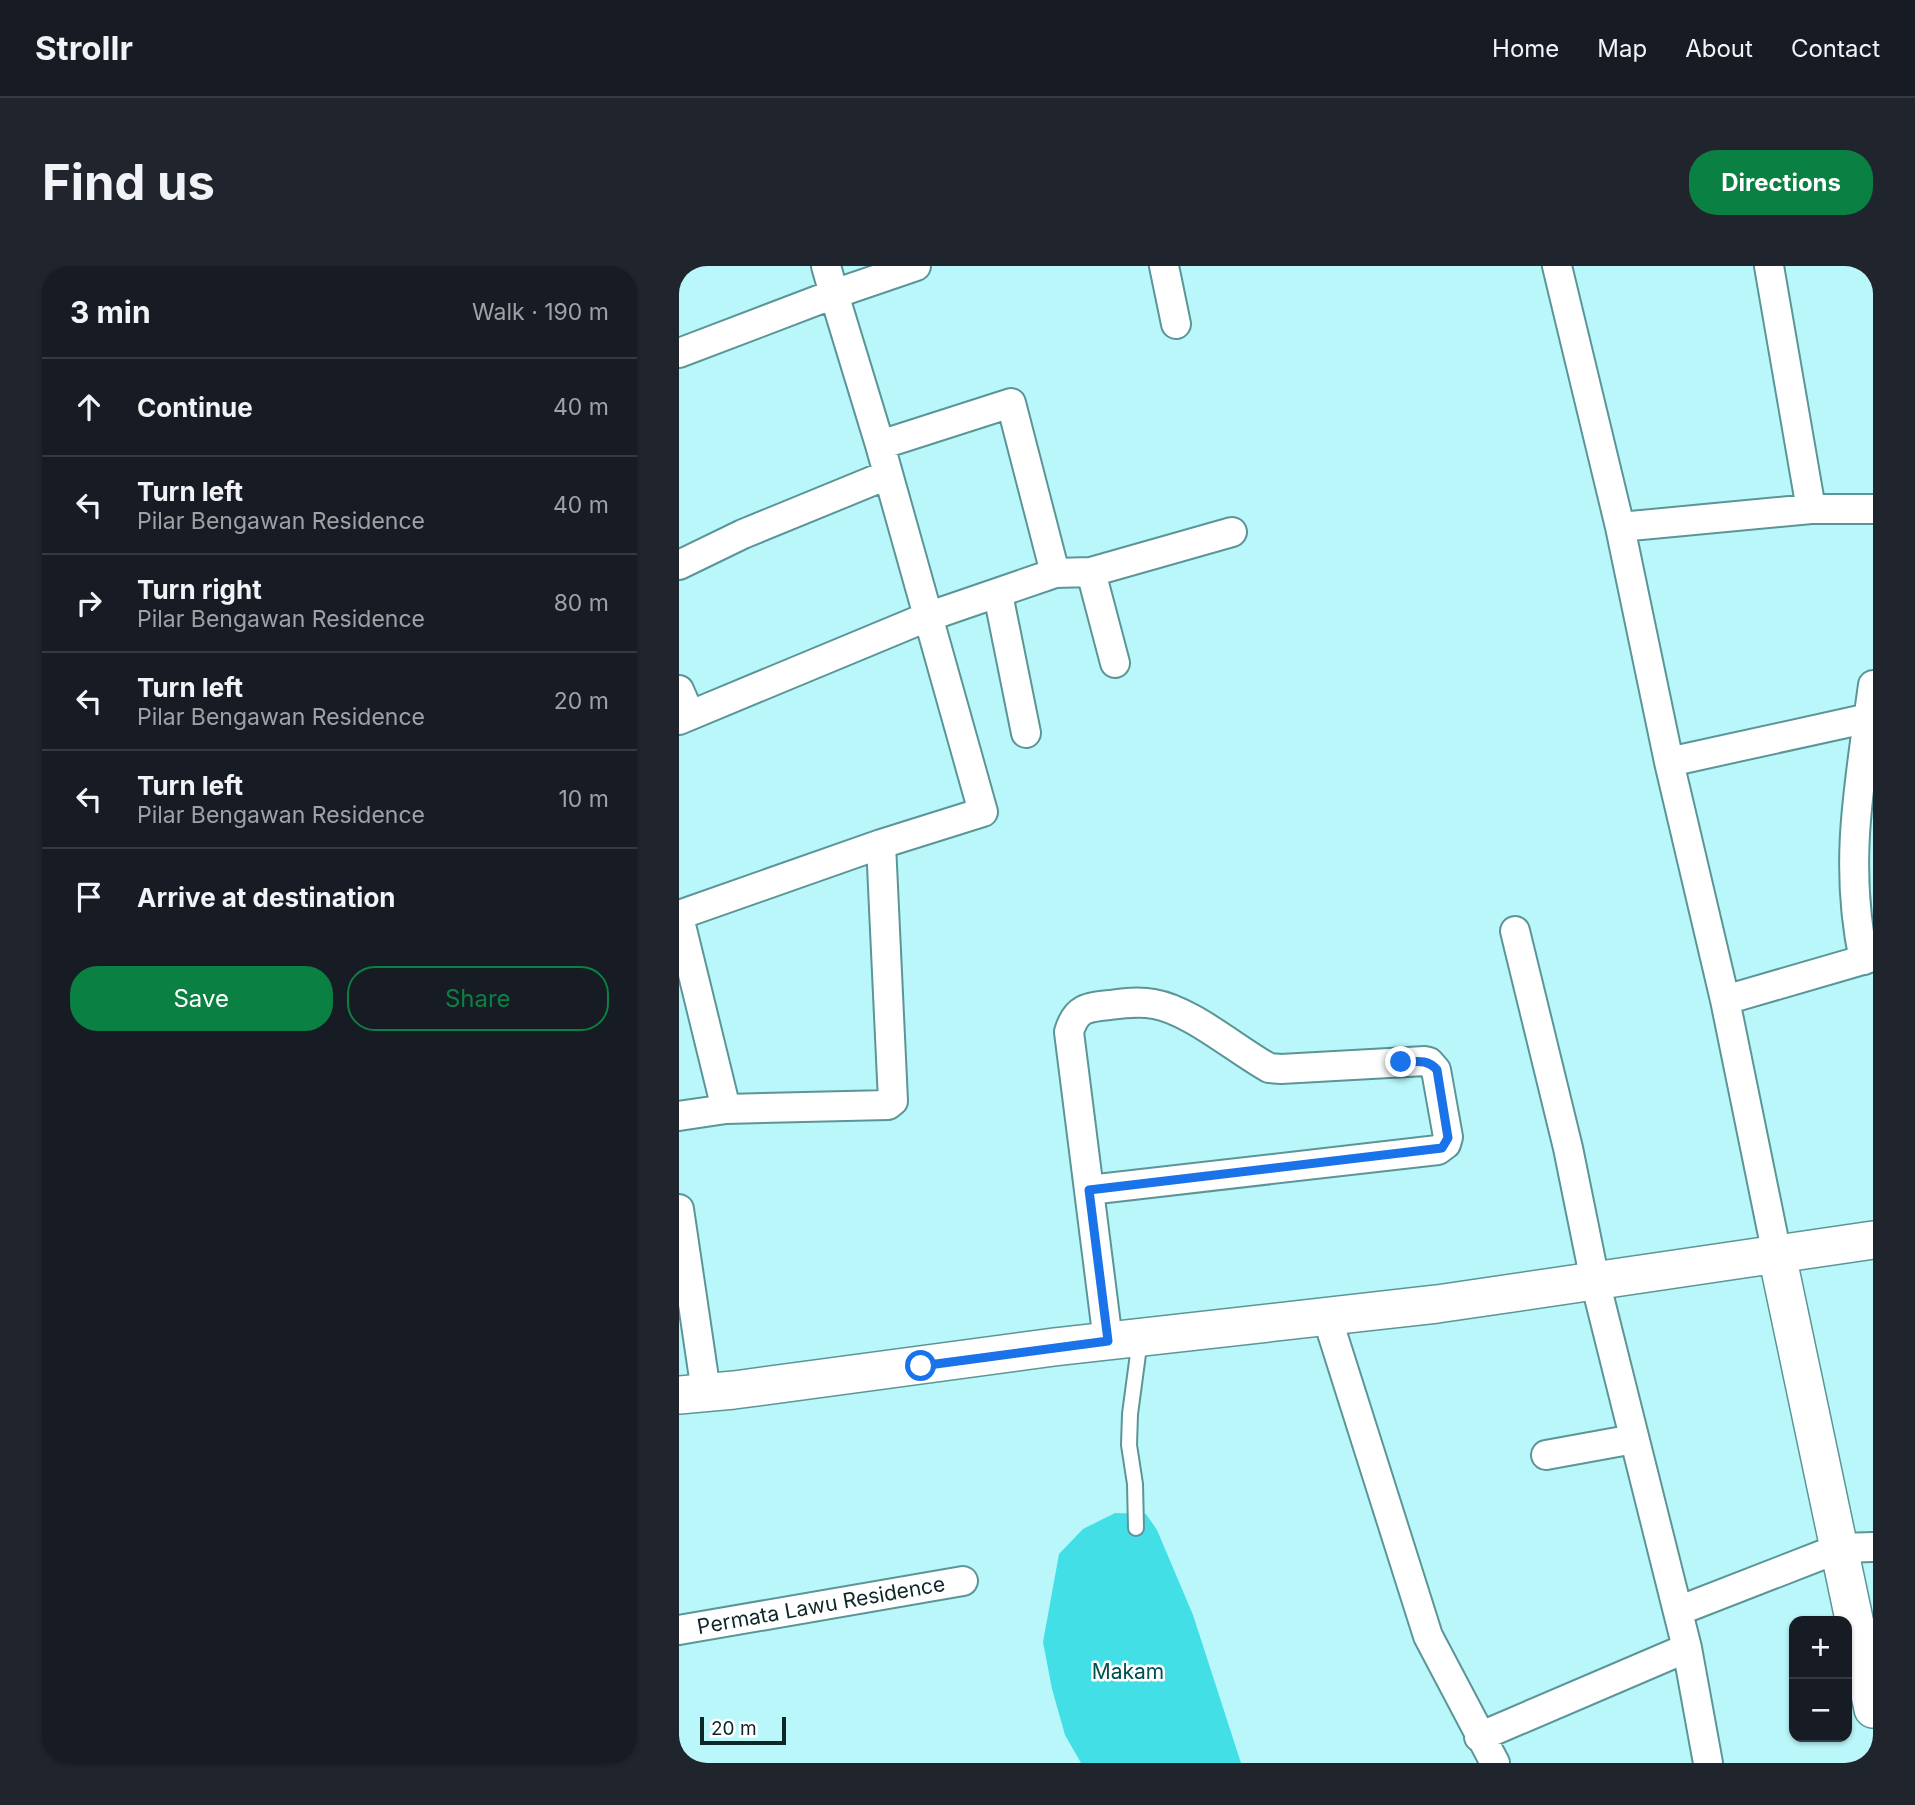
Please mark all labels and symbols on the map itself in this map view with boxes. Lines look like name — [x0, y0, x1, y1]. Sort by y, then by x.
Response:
route end — [1385, 1046, 1416, 1077]
route start — [905, 1350, 936, 1381]
street label: Permata Lawu Residence — [695, 1571, 947, 1639]
park label: Makam — [1092, 1659, 1164, 1684]
scale bar — [700, 1714, 786, 1746]

